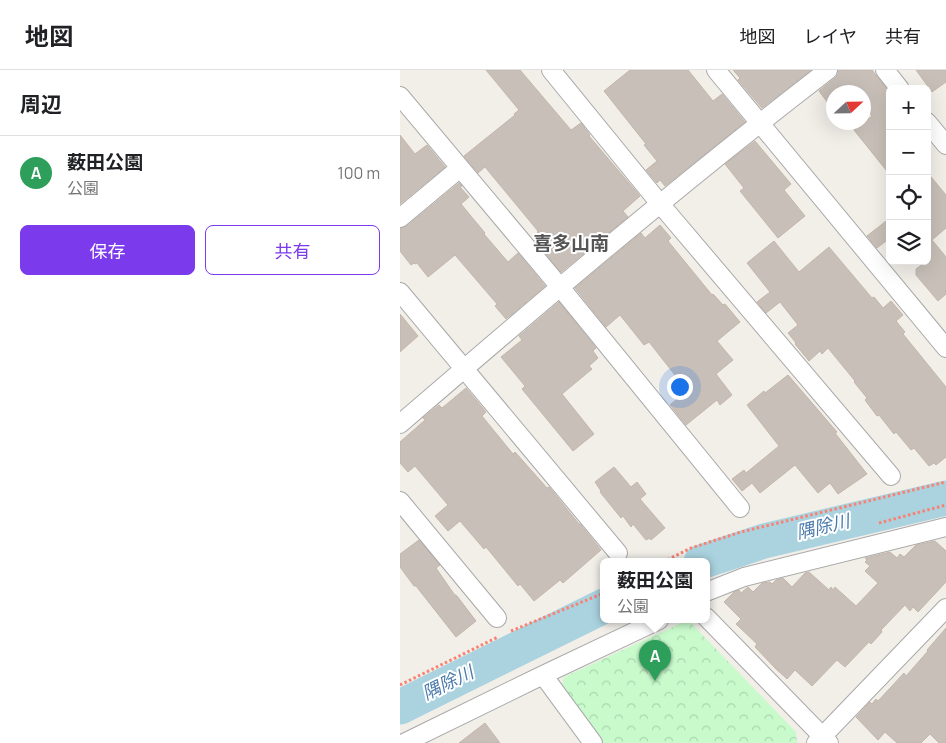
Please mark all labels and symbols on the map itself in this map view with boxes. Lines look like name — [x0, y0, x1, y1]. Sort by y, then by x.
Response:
north arrow — [826, 85, 871, 130]
district label: 喜多山南 — [533, 230, 609, 256]
your location — [667, 374, 693, 400]
water label: 隅除川 — [794, 508, 854, 544]
pin: A — [639, 640, 671, 681]
water label: 隅除川 — [418, 659, 479, 705]

